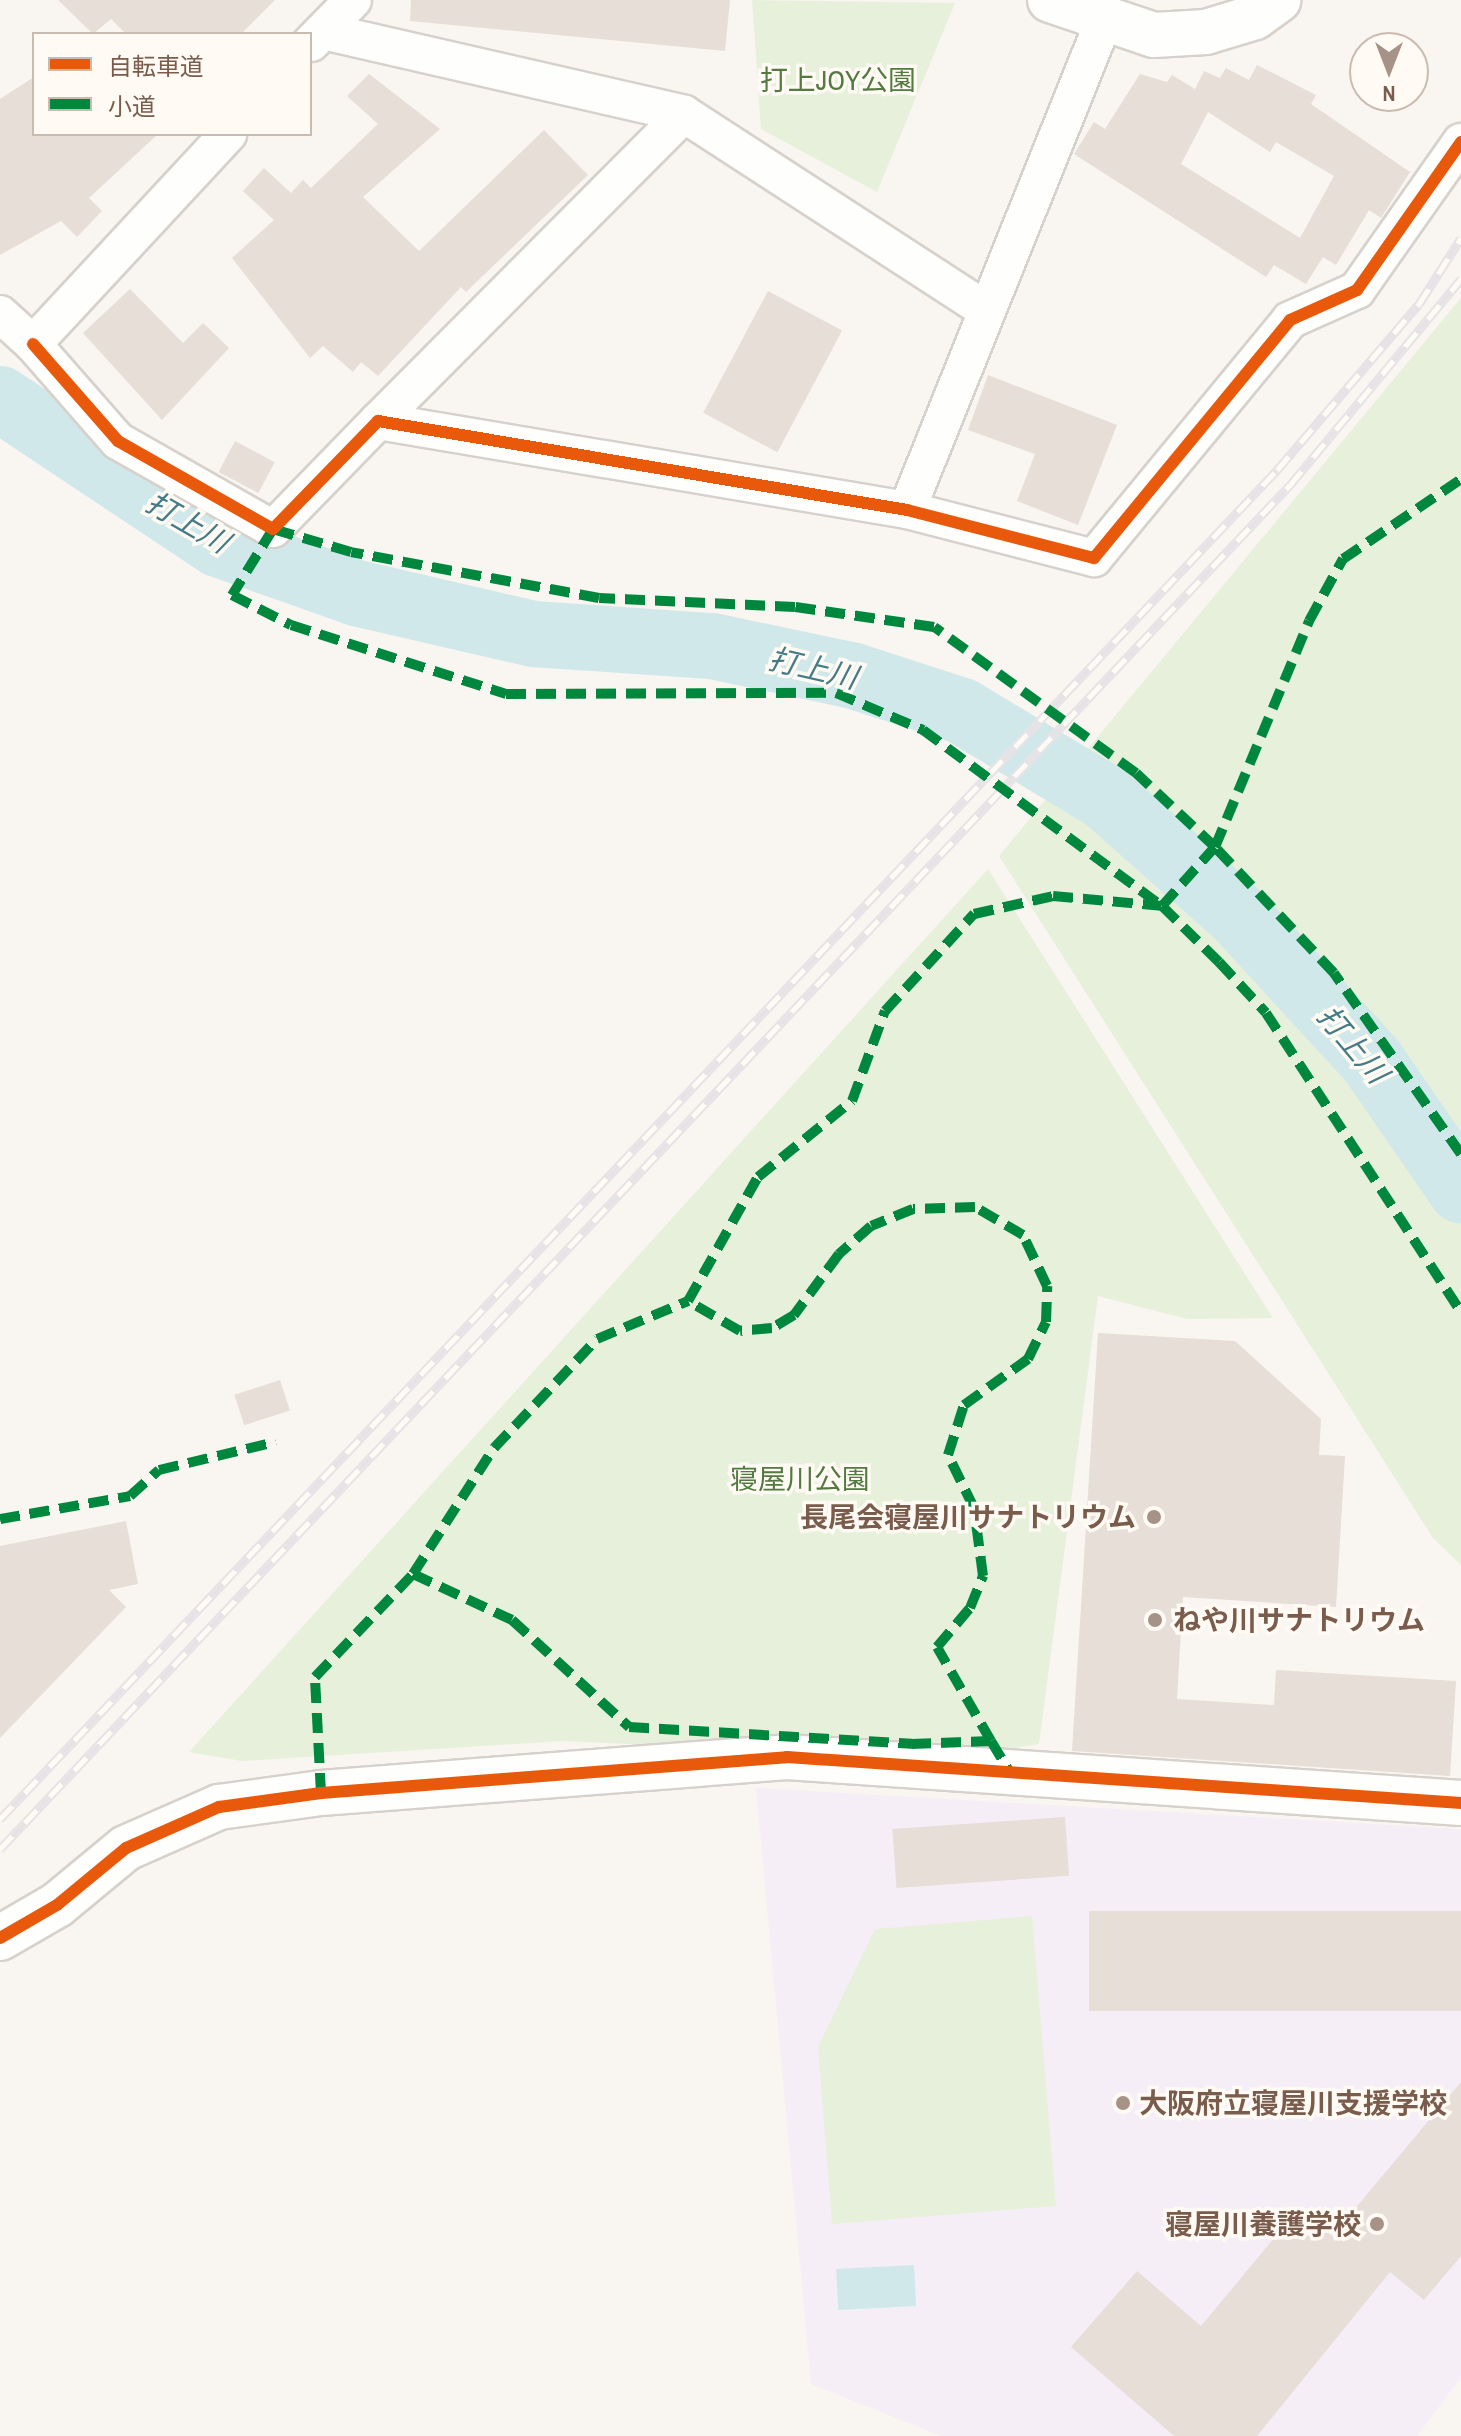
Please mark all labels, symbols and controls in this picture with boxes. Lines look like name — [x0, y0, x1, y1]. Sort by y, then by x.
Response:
legend — [32, 32, 312, 136]
north arrow — [1349, 32, 1429, 112]
text: 自転車道 — [108, 50, 204, 82]
park label: 打上JOY公園 — [760, 63, 916, 97]
text: N — [1382, 79, 1396, 109]
text: 小道 — [108, 90, 156, 122]
water label: 打上川 — [140, 484, 236, 560]
water label: 打上川 — [765, 640, 861, 696]
water label: 打上川 — [1310, 998, 1396, 1090]
park label: 寝屋川公園 — [730, 1462, 870, 1496]
place label: 長尾会寝屋川サナトリウム — [800, 1500, 1136, 1534]
marker: 長尾会寝屋川サナトリウム — [1143, 1506, 1165, 1528]
place label: ねや川サナトリウム — [1173, 1603, 1425, 1637]
marker: ねや川サナトリウム — [1144, 1609, 1166, 1631]
place label: 大阪府立寝屋川支援学校 — [1139, 2086, 1447, 2120]
marker: 大阪府立寝屋川支援学校 — [1114, 2094, 1132, 2112]
place label: 寝屋川養護学校 — [1165, 2207, 1361, 2241]
marker: 寝屋川養護学校 — [1368, 2215, 1386, 2233]

